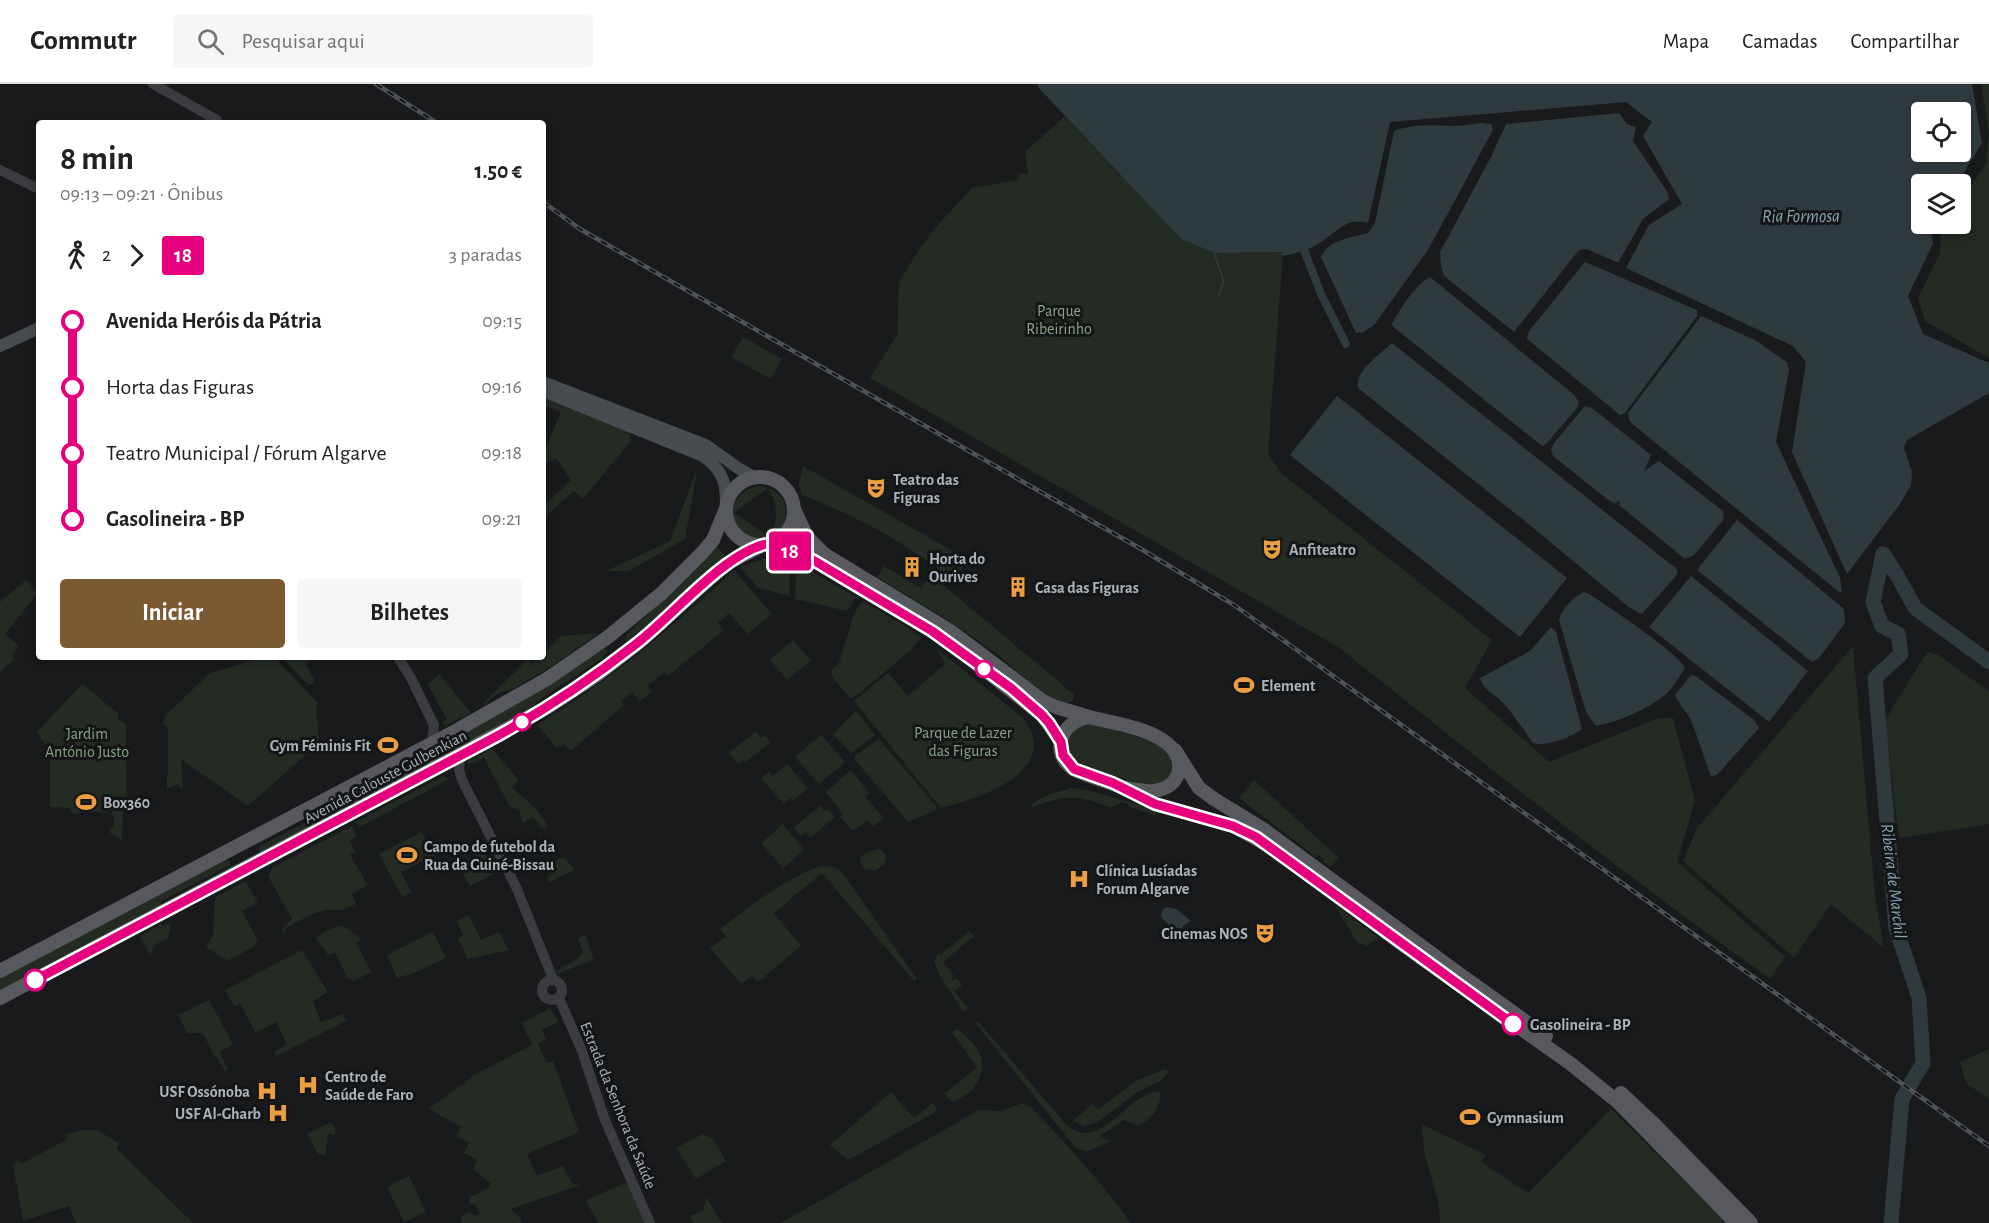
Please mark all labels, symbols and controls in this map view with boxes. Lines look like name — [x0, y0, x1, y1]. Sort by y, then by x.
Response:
search box — [173, 14, 593, 68]
icon: search — [194, 25, 227, 58]
text: Commutr — [30, 27, 137, 55]
text: Pesquisar aqui — [242, 30, 365, 52]
text: Mapa — [1663, 31, 1709, 52]
text: Camadas — [1742, 31, 1817, 52]
text: Compartilhar — [1850, 31, 1959, 52]
map controls — [1911, 102, 1971, 234]
button: locate — [1911, 102, 1971, 162]
text: 8 min — [60, 143, 134, 176]
text: 1.50 € — [474, 160, 522, 182]
button: layers — [1911, 174, 1971, 234]
text: 09:13 – 09:21 · Ônibus — [60, 184, 223, 204]
water label: Ria Formosa — [1762, 208, 1840, 226]
icon: walk — [60, 239, 93, 272]
icon: forward — [120, 239, 153, 272]
text: 2 — [102, 245, 111, 265]
text: 18 — [174, 245, 192, 266]
text: 3 paradas — [449, 245, 522, 265]
park label: Parque Ribeirinho — [1026, 303, 1092, 337]
text: Avenida Heróis da Pátria — [106, 310, 322, 332]
text: 09:15 — [482, 311, 522, 331]
text: Horta das Figuras — [106, 376, 254, 398]
text: 09:16 — [481, 377, 522, 397]
text: Teatro Municipal / Fórum Algarve — [106, 442, 387, 464]
text: 09:18 — [481, 443, 522, 463]
place label: Teatro das Figuras — [893, 472, 959, 506]
theatre icon: Teatro das Figuras — [864, 476, 888, 500]
text: Gasolineira - BP — [106, 508, 244, 530]
text: 09:21 — [481, 509, 522, 529]
line badge: 18 — [763, 532, 817, 570]
theatre icon: Anfiteatro — [1260, 537, 1284, 561]
text: 18 — [781, 541, 799, 562]
place label: Anfiteatro — [1289, 542, 1356, 558]
place label: Horta do Ourives — [929, 551, 985, 585]
building icon: Horta do Ourives — [900, 555, 924, 579]
building icon: Casa das Figuras — [1006, 575, 1030, 599]
button: Iniciar — [60, 579, 285, 648]
button: Bilhetes — [297, 579, 522, 648]
place label: Casa das Figuras — [1035, 580, 1139, 596]
unlabelled marker — [975, 660, 993, 678]
sports icon: Element — [1232, 673, 1256, 697]
place label: Element — [1261, 678, 1316, 694]
unlabelled marker — [513, 713, 531, 731]
park label: Parque de Lazer das Figuras — [914, 725, 1013, 759]
park label: Jardim António Justo — [45, 726, 129, 760]
street label: Avenida Calouste Gulbenkian — [301, 727, 469, 827]
sports icon: Gym Féminis Fit — [376, 733, 400, 757]
place label: Gym Féminis Fit — [270, 738, 372, 755]
sports icon: Box360 — [74, 790, 98, 814]
place label: Box360 — [103, 795, 150, 811]
water label: Ribeira de Marchil — [1877, 823, 1909, 940]
place label: Campo de futebol da Rua da Guiné-Bissau — [424, 839, 555, 873]
sports icon: Campo de futebol da Rua da Guiné-Bissau — [395, 843, 419, 867]
place label: Clínica Lusíadas Forum Algarve — [1096, 863, 1197, 897]
hospital icon: Clínica Lusíadas Forum Algarve — [1067, 867, 1091, 891]
theatre icon: Cinemas NOS — [1253, 921, 1277, 945]
place label: Cinemas NOS — [1161, 926, 1248, 942]
unlabelled marker — [24, 969, 46, 991]
marker: Gasolineira - BP — [1502, 1013, 1524, 1035]
place label: Gasolineira - BP — [1530, 1017, 1631, 1033]
street label: Estrada da Senhora da Saúde — [577, 1020, 659, 1191]
place label: Centro de Saúde de Faro — [325, 1069, 414, 1103]
hospital icon: Centro de Saúde de Faro — [296, 1073, 320, 1097]
hospital icon: USF Ossónoba — [255, 1079, 279, 1103]
place label: USF Ossónoba — [159, 1084, 250, 1100]
hospital icon: USF Al-Gharb — [266, 1101, 290, 1125]
sports icon: Gymnasium — [1458, 1105, 1482, 1129]
place label: USF Al-Gharb — [175, 1106, 261, 1122]
place label: Gymnasium — [1487, 1110, 1564, 1127]

